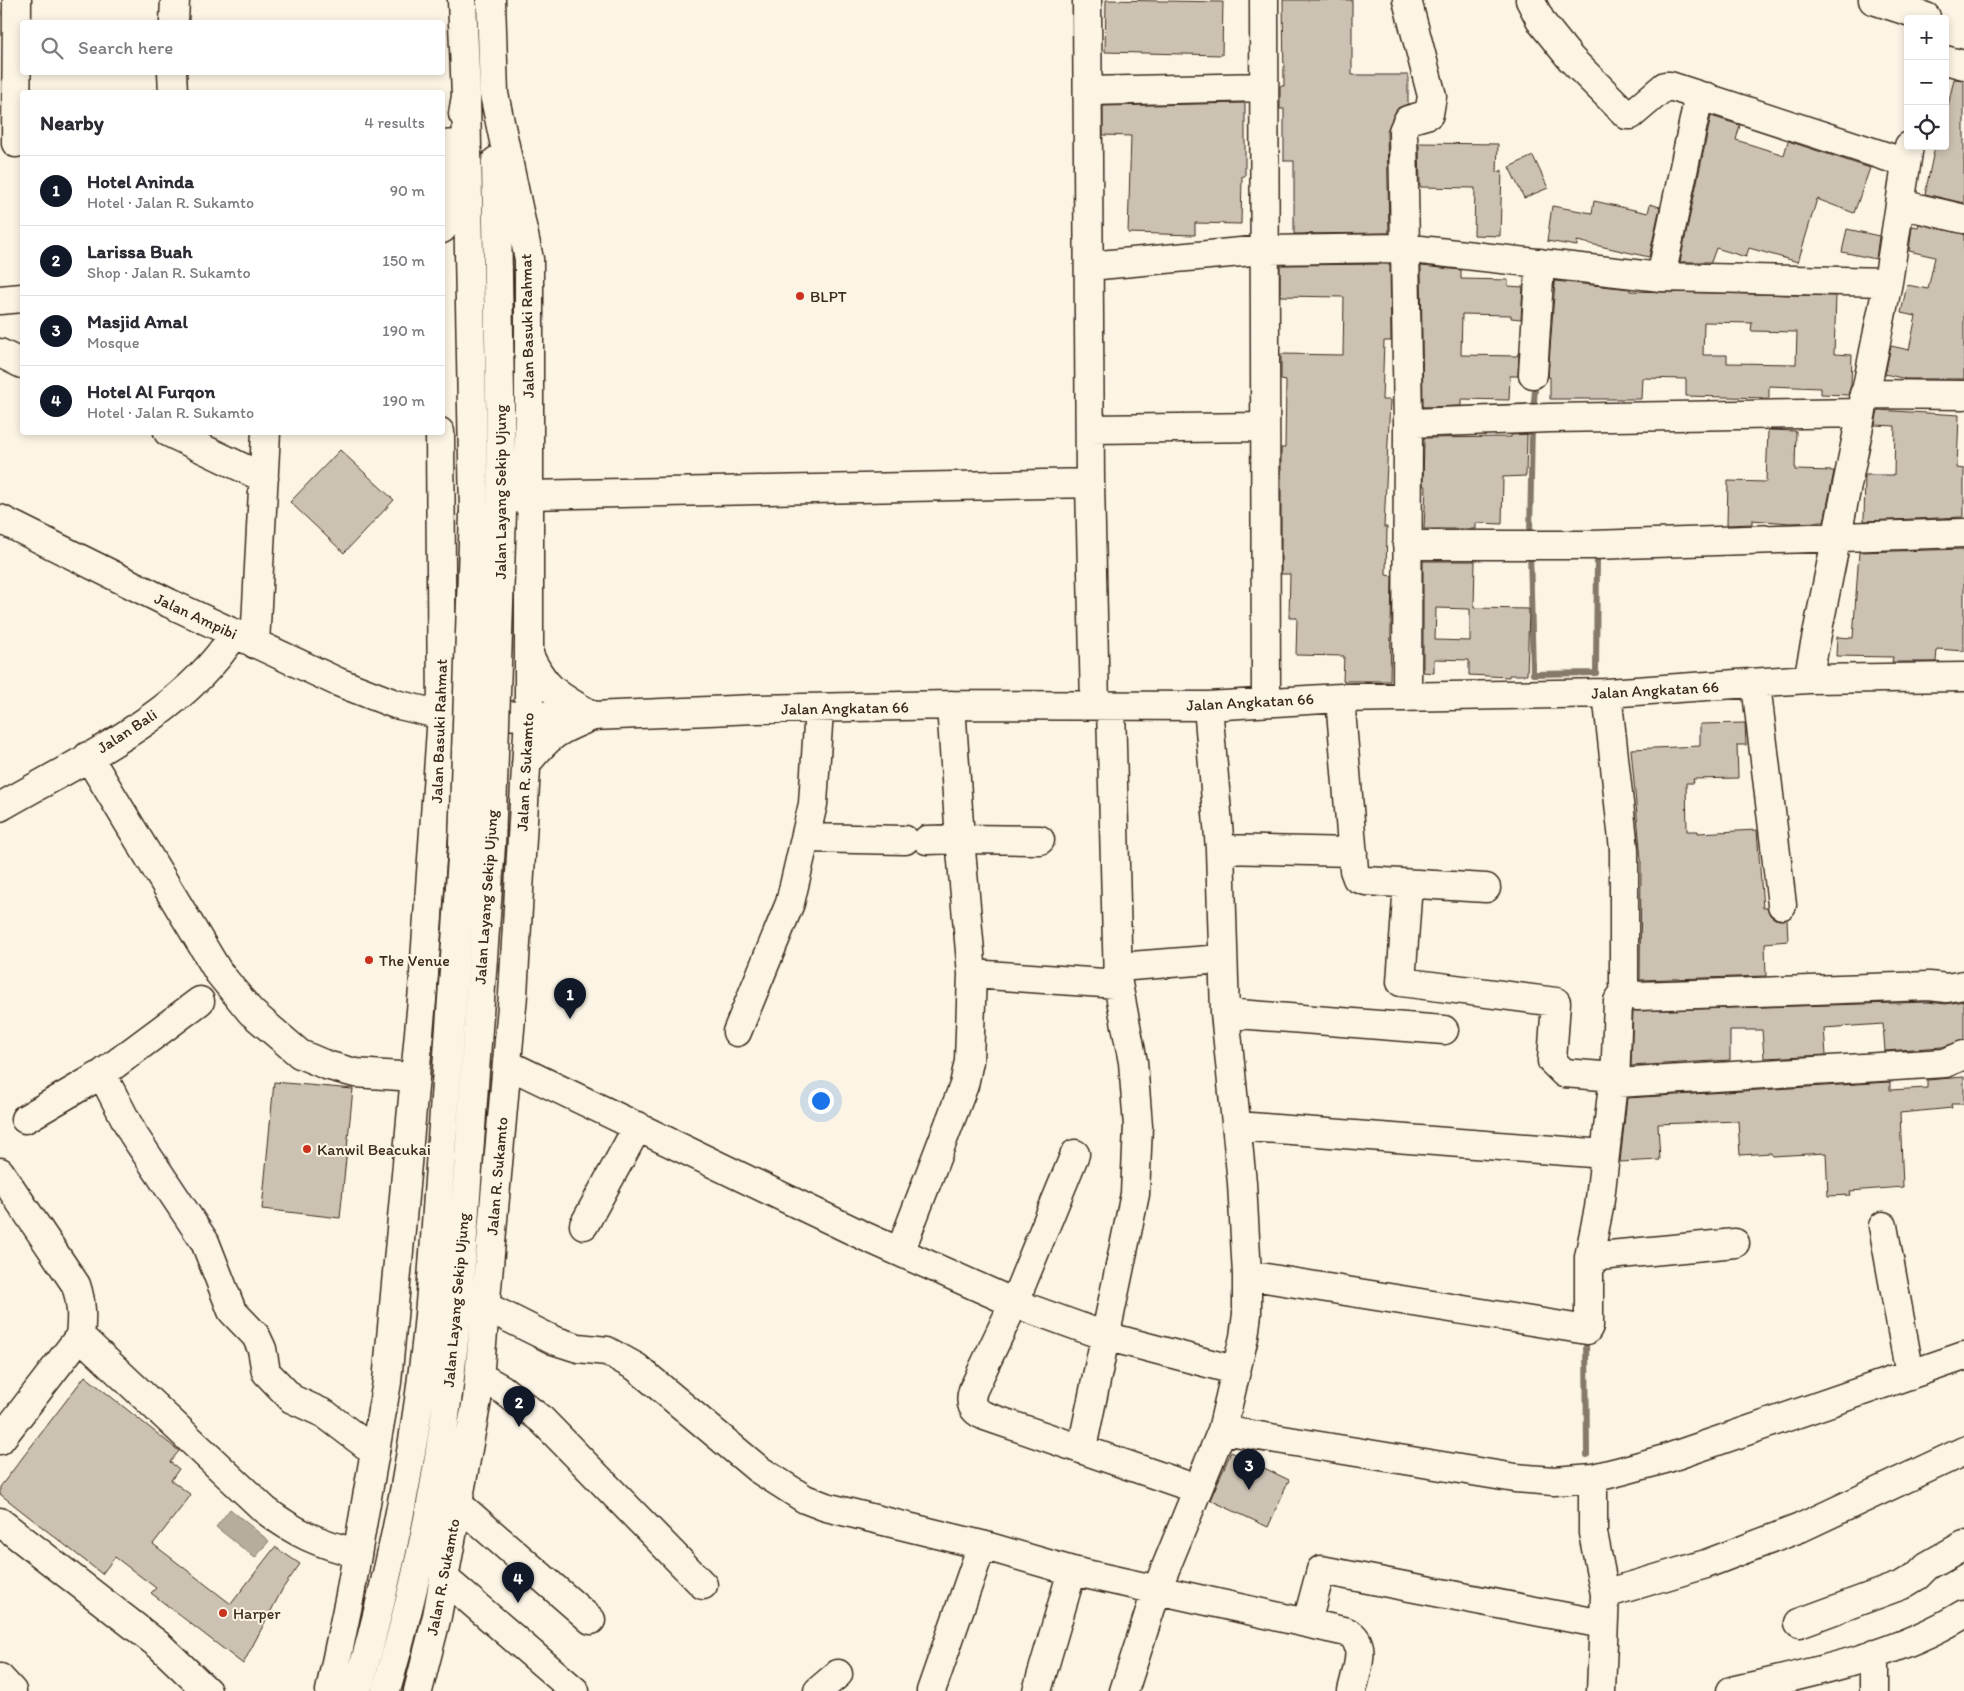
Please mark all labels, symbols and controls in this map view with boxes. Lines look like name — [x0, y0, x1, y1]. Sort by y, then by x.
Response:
map controls — [1904, 15, 1949, 150]
button: + — [1904, 15, 1949, 60]
search box — [20, 20, 445, 75]
icon: search — [38, 34, 66, 62]
text: Search here — [78, 36, 173, 59]
button: − — [1904, 60, 1949, 105]
button: locate — [1904, 105, 1949, 150]
text: Nearby — [40, 110, 104, 135]
text: 4 results — [364, 113, 425, 132]
text: Hotel Aninda — [87, 170, 194, 193]
text: 1 — [52, 181, 60, 200]
text: 90 m — [390, 181, 425, 200]
text: Hotel · Jalan R. Sukamto — [87, 193, 254, 212]
text: Larissa Buah — [87, 240, 192, 263]
text: 2 — [52, 251, 60, 270]
text: 150 m — [382, 251, 425, 270]
street label: Jalan Basuki Rahmat — [516, 254, 538, 398]
text: Shop · Jalan R. Sukamto — [87, 263, 251, 282]
place label: BLPT — [810, 287, 847, 306]
marker: BLPT — [794, 290, 806, 302]
text: Masjid Amal — [87, 310, 188, 333]
text: 3 — [52, 321, 60, 340]
text: 190 m — [382, 321, 425, 340]
text: Mosque — [87, 333, 140, 352]
text: Hotel Al Furqon — [87, 380, 215, 403]
text: 4 — [51, 391, 61, 410]
text: 190 m — [382, 391, 425, 410]
text: Hotel · Jalan R. Sukamto — [87, 403, 254, 422]
street label: Jalan Layang Sekip Ujung — [491, 404, 510, 580]
street label: Jalan Ampibi — [152, 589, 240, 643]
street label: Jalan Basuki Rahmat — [427, 658, 451, 804]
street label: Jalan Angkatan 66 — [1591, 677, 1719, 703]
street label: Jalan Angkatan 66 — [1186, 689, 1314, 715]
street label: Jalan Angkatan 66 — [781, 697, 909, 719]
street label: Jalan Bali — [94, 705, 160, 757]
street label: Jalan R. Sukamto — [512, 712, 538, 832]
street label: Jalan Layang Sekip Ujung — [470, 808, 502, 985]
place label: The Venue — [379, 951, 450, 970]
marker: The Venue — [363, 954, 375, 966]
pin: 1 — [554, 978, 586, 1019]
your location — [808, 1088, 834, 1114]
street label: Jalan R. Sukamto — [482, 1116, 512, 1236]
place label: Kanwil Beacukai — [317, 1140, 431, 1159]
marker: Kanwil Beacukai — [301, 1143, 313, 1155]
street label: Jalan Layang Sekip Ujung — [439, 1211, 473, 1388]
pin: 2 — [503, 1386, 535, 1427]
pin: 3 — [1233, 1449, 1265, 1490]
street label: Jalan R. Sukamto — [422, 1517, 464, 1637]
pin: 4 — [502, 1562, 534, 1603]
place label: Harper — [233, 1604, 281, 1623]
marker: Harper — [217, 1607, 229, 1619]

